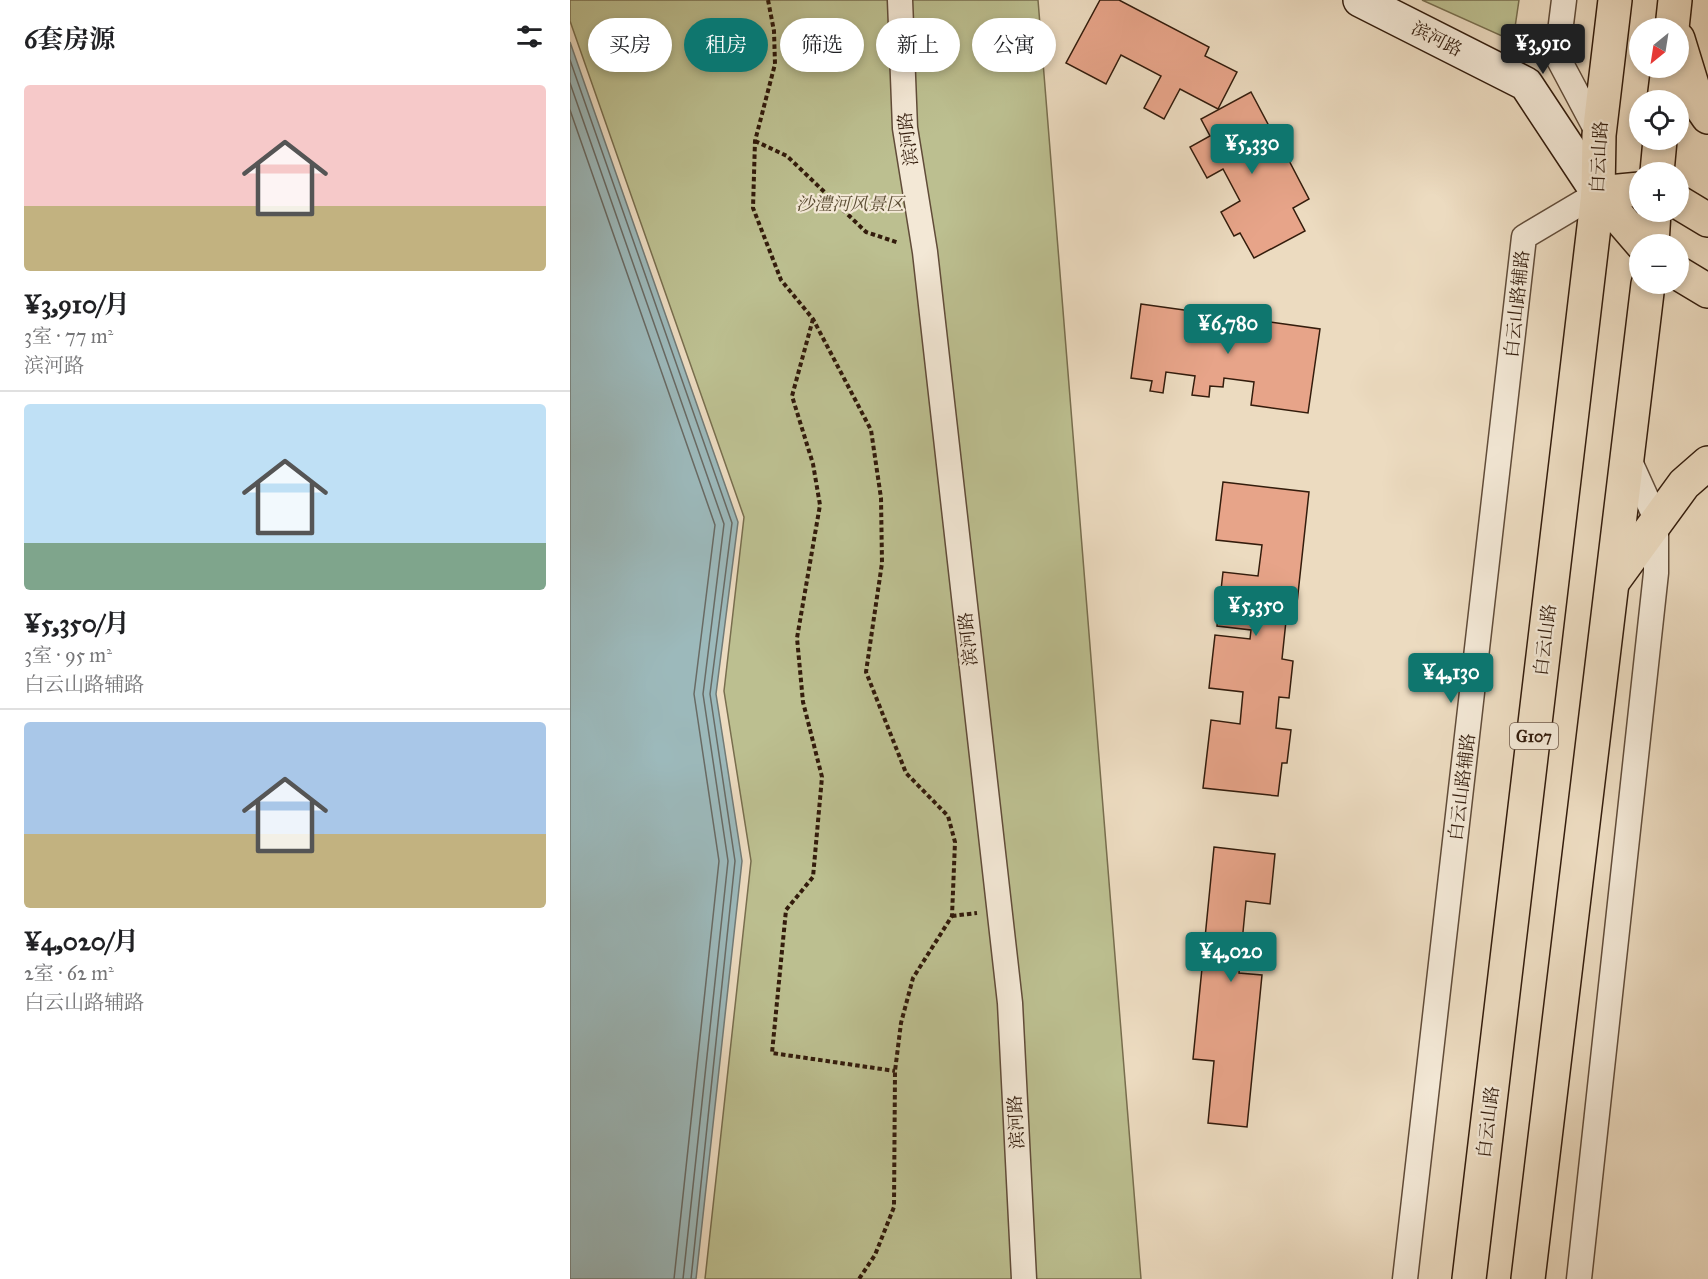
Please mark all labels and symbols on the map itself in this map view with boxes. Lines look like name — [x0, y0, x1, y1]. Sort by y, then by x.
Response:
street label: 滨河路 — [1408, 17, 1466, 61]
north arrow — [1629, 18, 1689, 78]
pin: ¥3,910 — [1494, 24, 1592, 75]
street label: 滨河路 — [894, 111, 922, 167]
street label: 白云山路 — [1586, 120, 1612, 194]
pin: ¥5,330 — [1203, 124, 1301, 175]
park label: 沙澧河风景区 — [796, 193, 906, 215]
street label: 白云山路辅路 — [1500, 249, 1534, 359]
pin: ¥6,780 — [1179, 304, 1277, 355]
pin: ¥5,350 — [1207, 586, 1305, 637]
street label: 白云山路 — [1530, 603, 1560, 677]
street label: 滨河路 — [954, 611, 982, 667]
pin: ¥4,130 — [1402, 653, 1500, 704]
road number: G107 — [1510, 723, 1558, 749]
street label: 白云山路辅路 — [1445, 732, 1479, 842]
pin: ¥4,020 — [1182, 932, 1280, 983]
street label: 白云山路 — [1473, 1085, 1503, 1159]
street label: 滨河路 — [1004, 1094, 1028, 1150]

